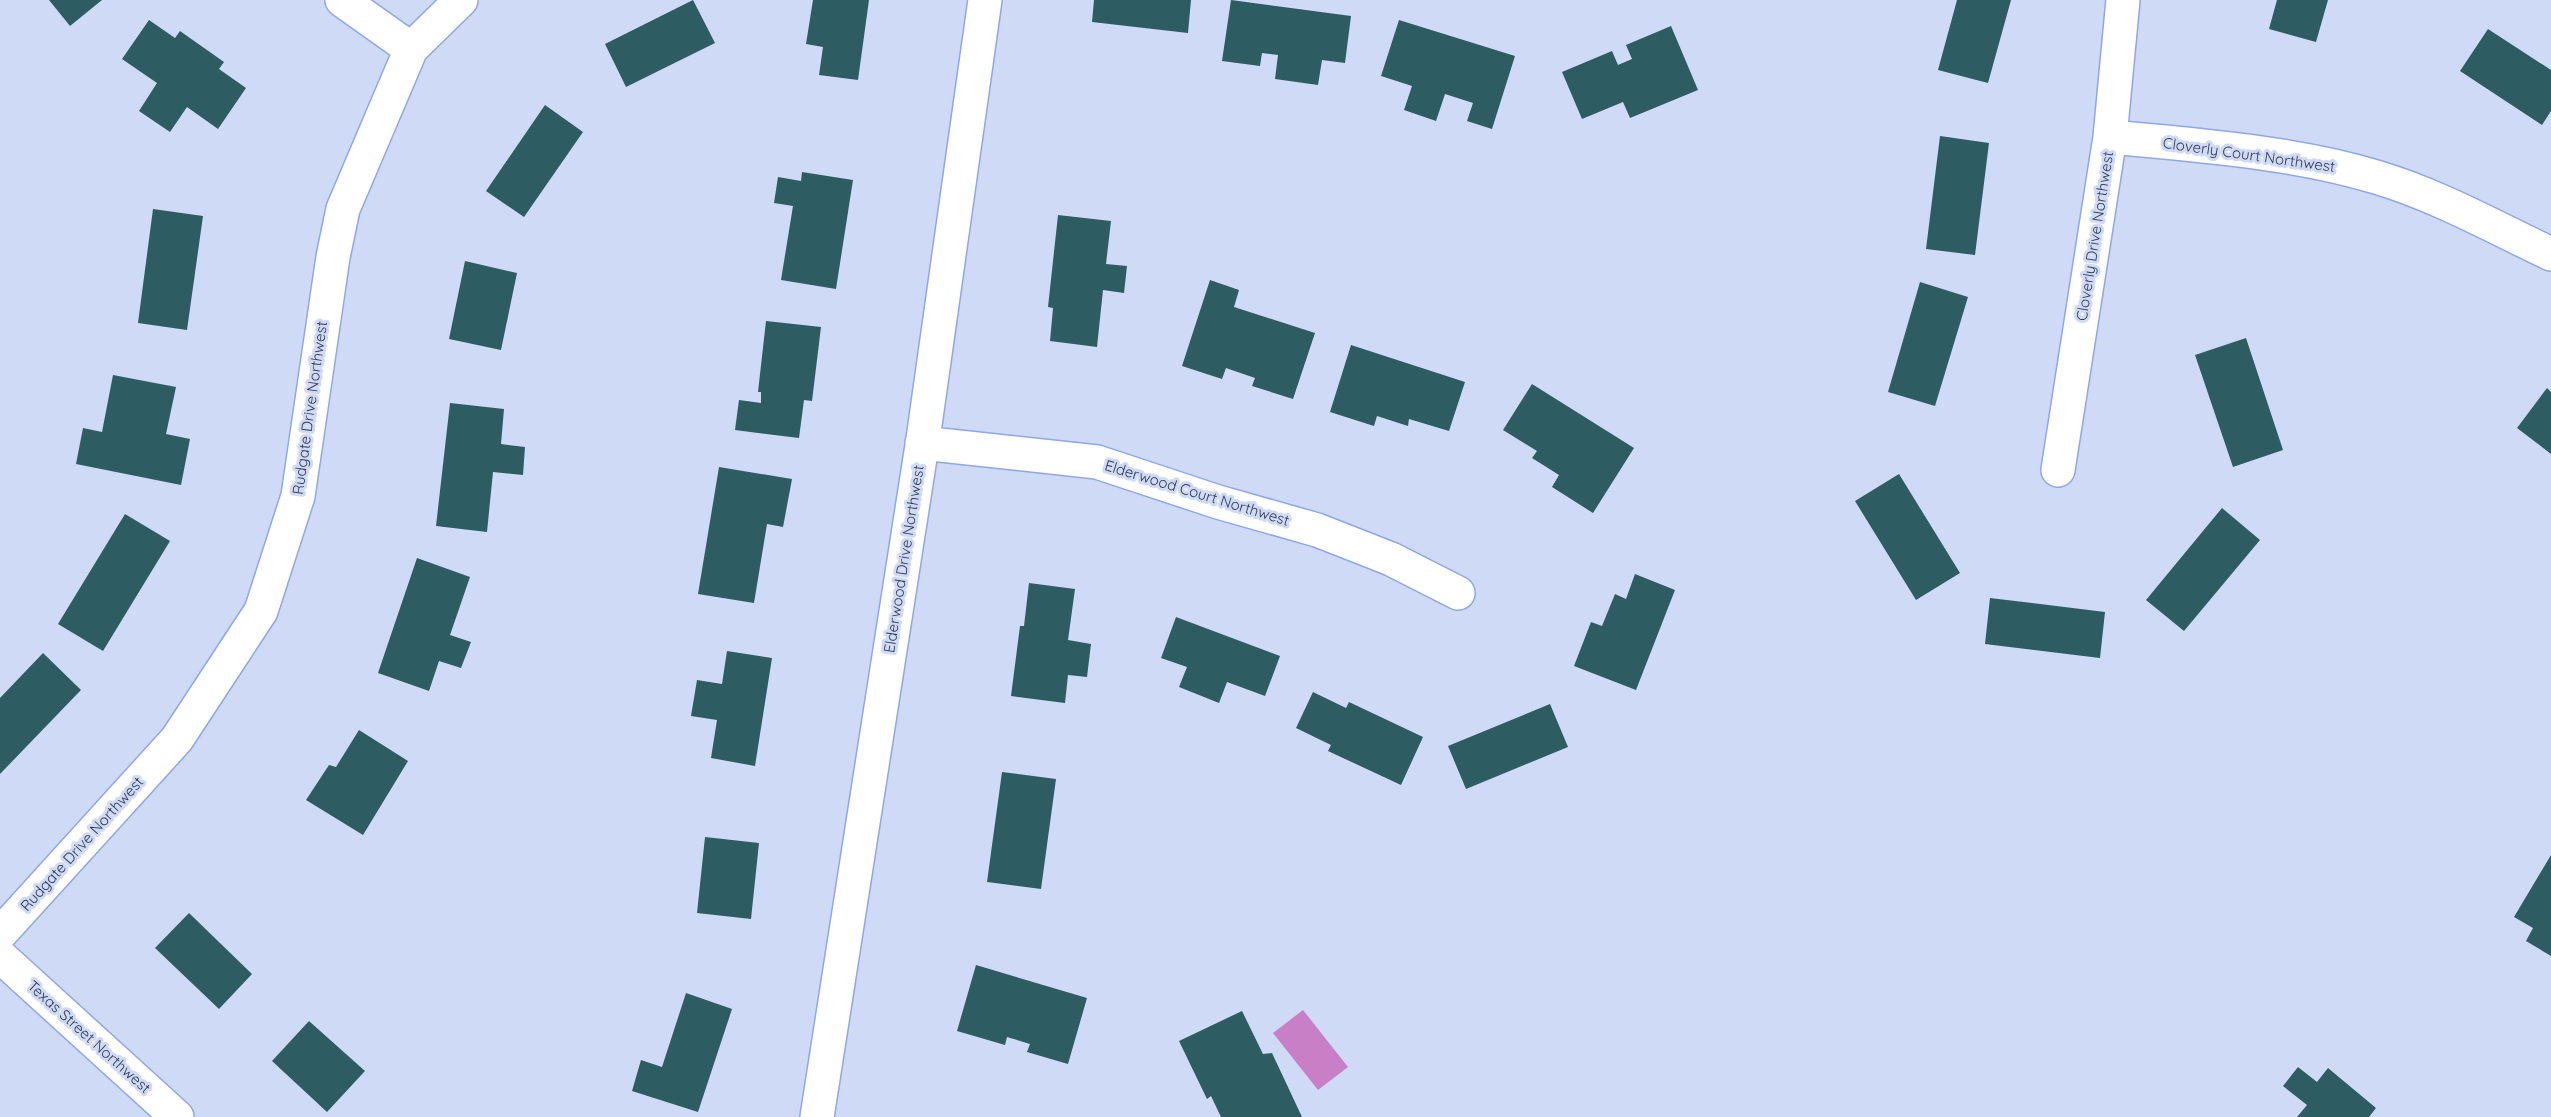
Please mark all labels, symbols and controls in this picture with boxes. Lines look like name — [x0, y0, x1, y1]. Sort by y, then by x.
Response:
street label: Cloverly Court Northwest — [2162, 133, 2336, 176]
street label: Cloverly Drive Northwest — [2072, 150, 2117, 322]
street label: Rudgate Drive Northwest — [288, 320, 331, 496]
street label: Elderwood Court Northwest — [1103, 455, 1292, 530]
street label: Elderwood Drive Northwest — [879, 464, 928, 654]
street label: Rudgate Drive Northwest — [16, 772, 147, 915]
street label: Texas Street Northwest — [24, 976, 155, 1097]

